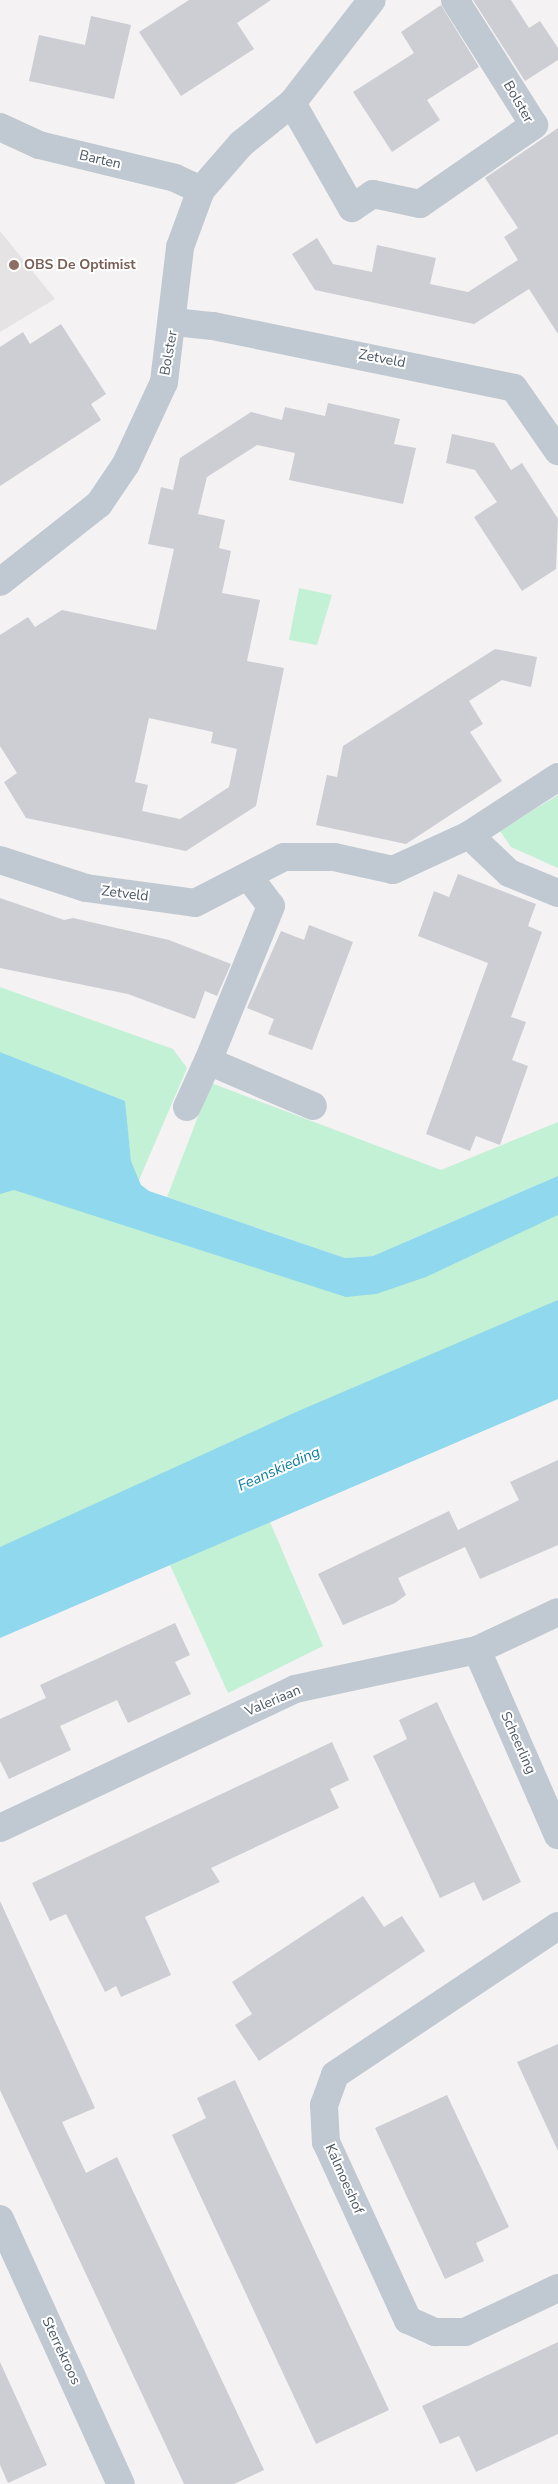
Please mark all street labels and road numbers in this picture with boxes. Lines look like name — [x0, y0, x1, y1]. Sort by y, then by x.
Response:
street label: Bolster — [499, 78, 537, 126]
street label: Barten — [77, 147, 123, 173]
street label: Bolster — [157, 329, 181, 377]
street label: Zetveld — [357, 346, 407, 372]
street label: Zetveld — [101, 883, 149, 905]
street label: Valeriaan — [243, 1682, 303, 1720]
street label: Scheerling — [497, 1709, 539, 1777]
street label: Kalmoeshof — [321, 2142, 367, 2216]
street label: Sterrekroos — [38, 2315, 84, 2387]

